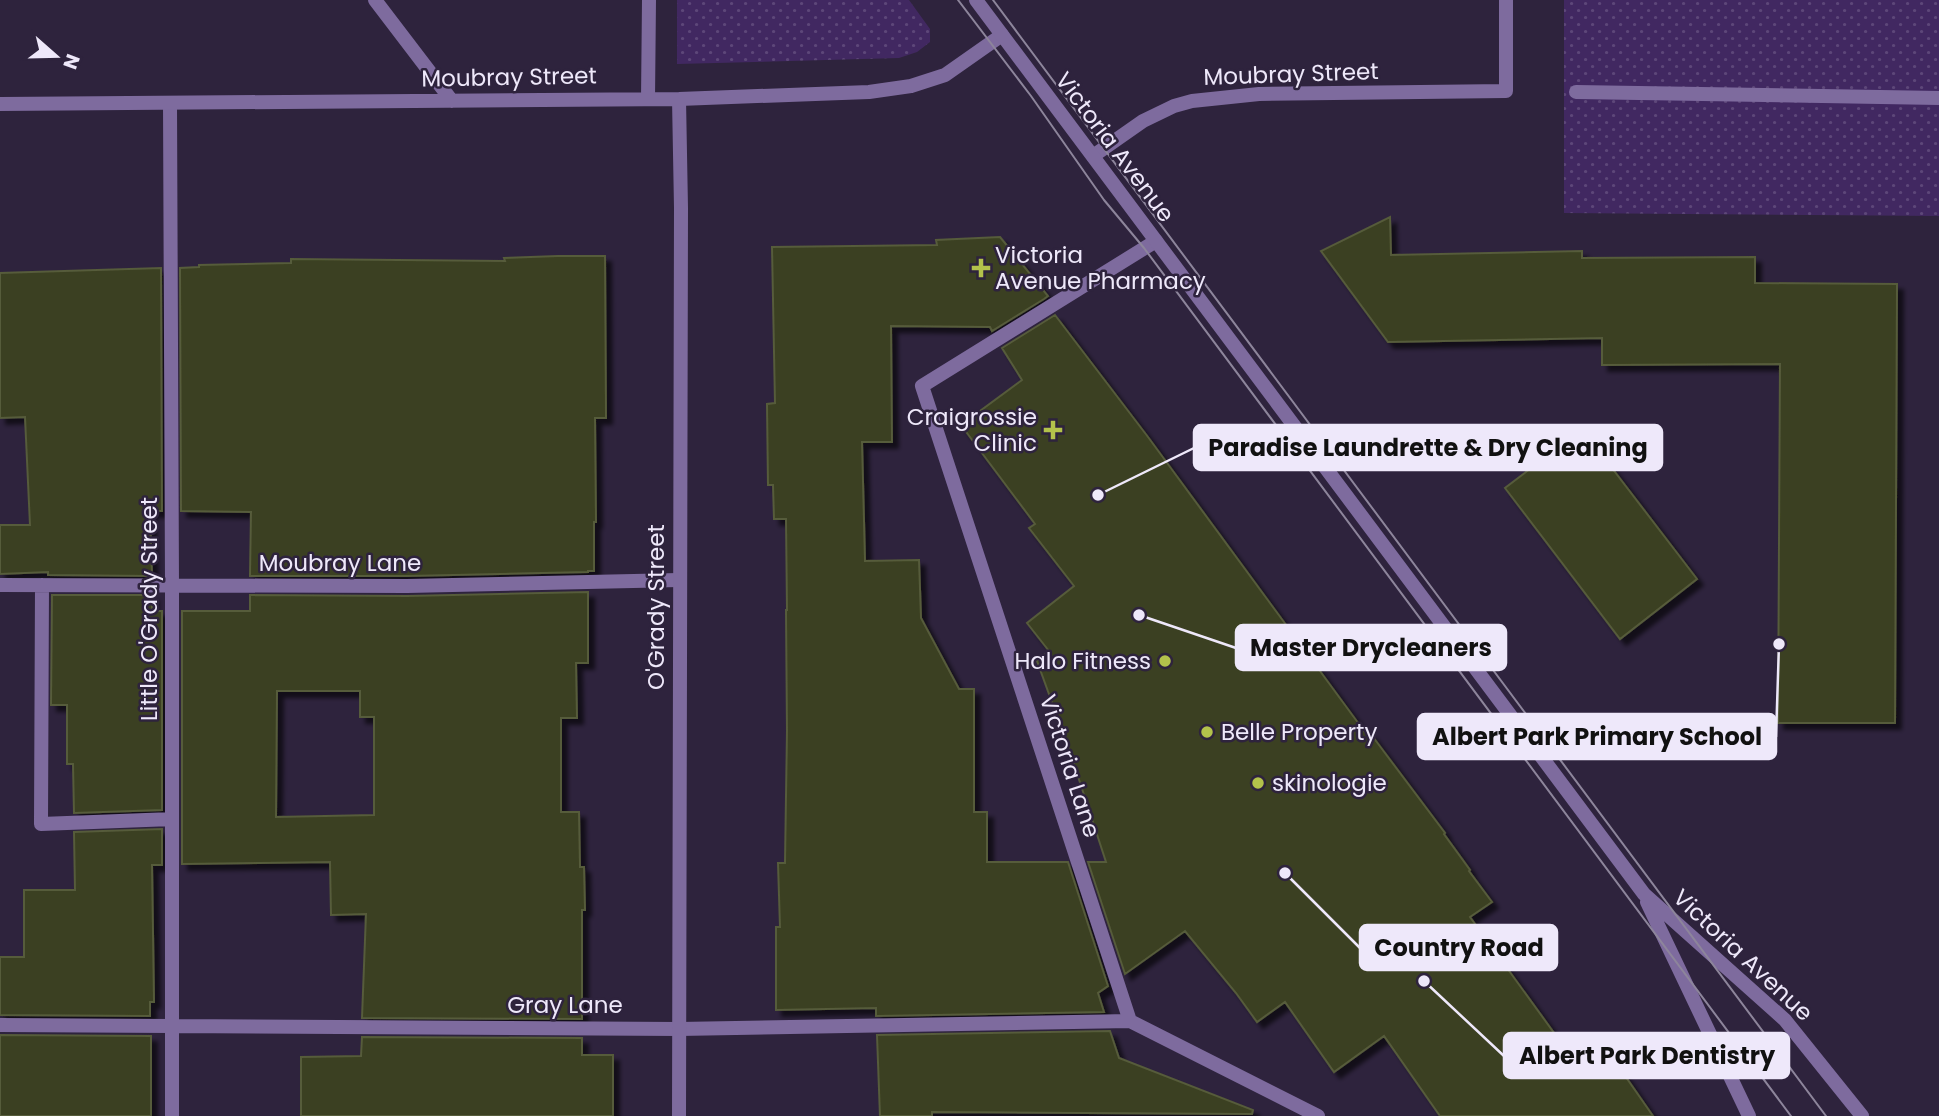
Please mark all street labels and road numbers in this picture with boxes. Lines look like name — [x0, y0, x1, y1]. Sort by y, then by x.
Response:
street label: Moubray Street — [1203, 55, 1379, 93]
street label: Moubray Street — [421, 59, 597, 95]
street label: Victoria Avenue — [1048, 65, 1182, 229]
street label: Little O'Grady Street — [133, 497, 165, 721]
street label: O'Grady Street — [640, 524, 672, 690]
street label: Moubray Lane — [259, 547, 421, 579]
street label: Victoria Lane — [1032, 690, 1108, 842]
street label: Victoria Avenue — [1666, 882, 1820, 1028]
street label: Gray Lane — [507, 989, 623, 1021]

